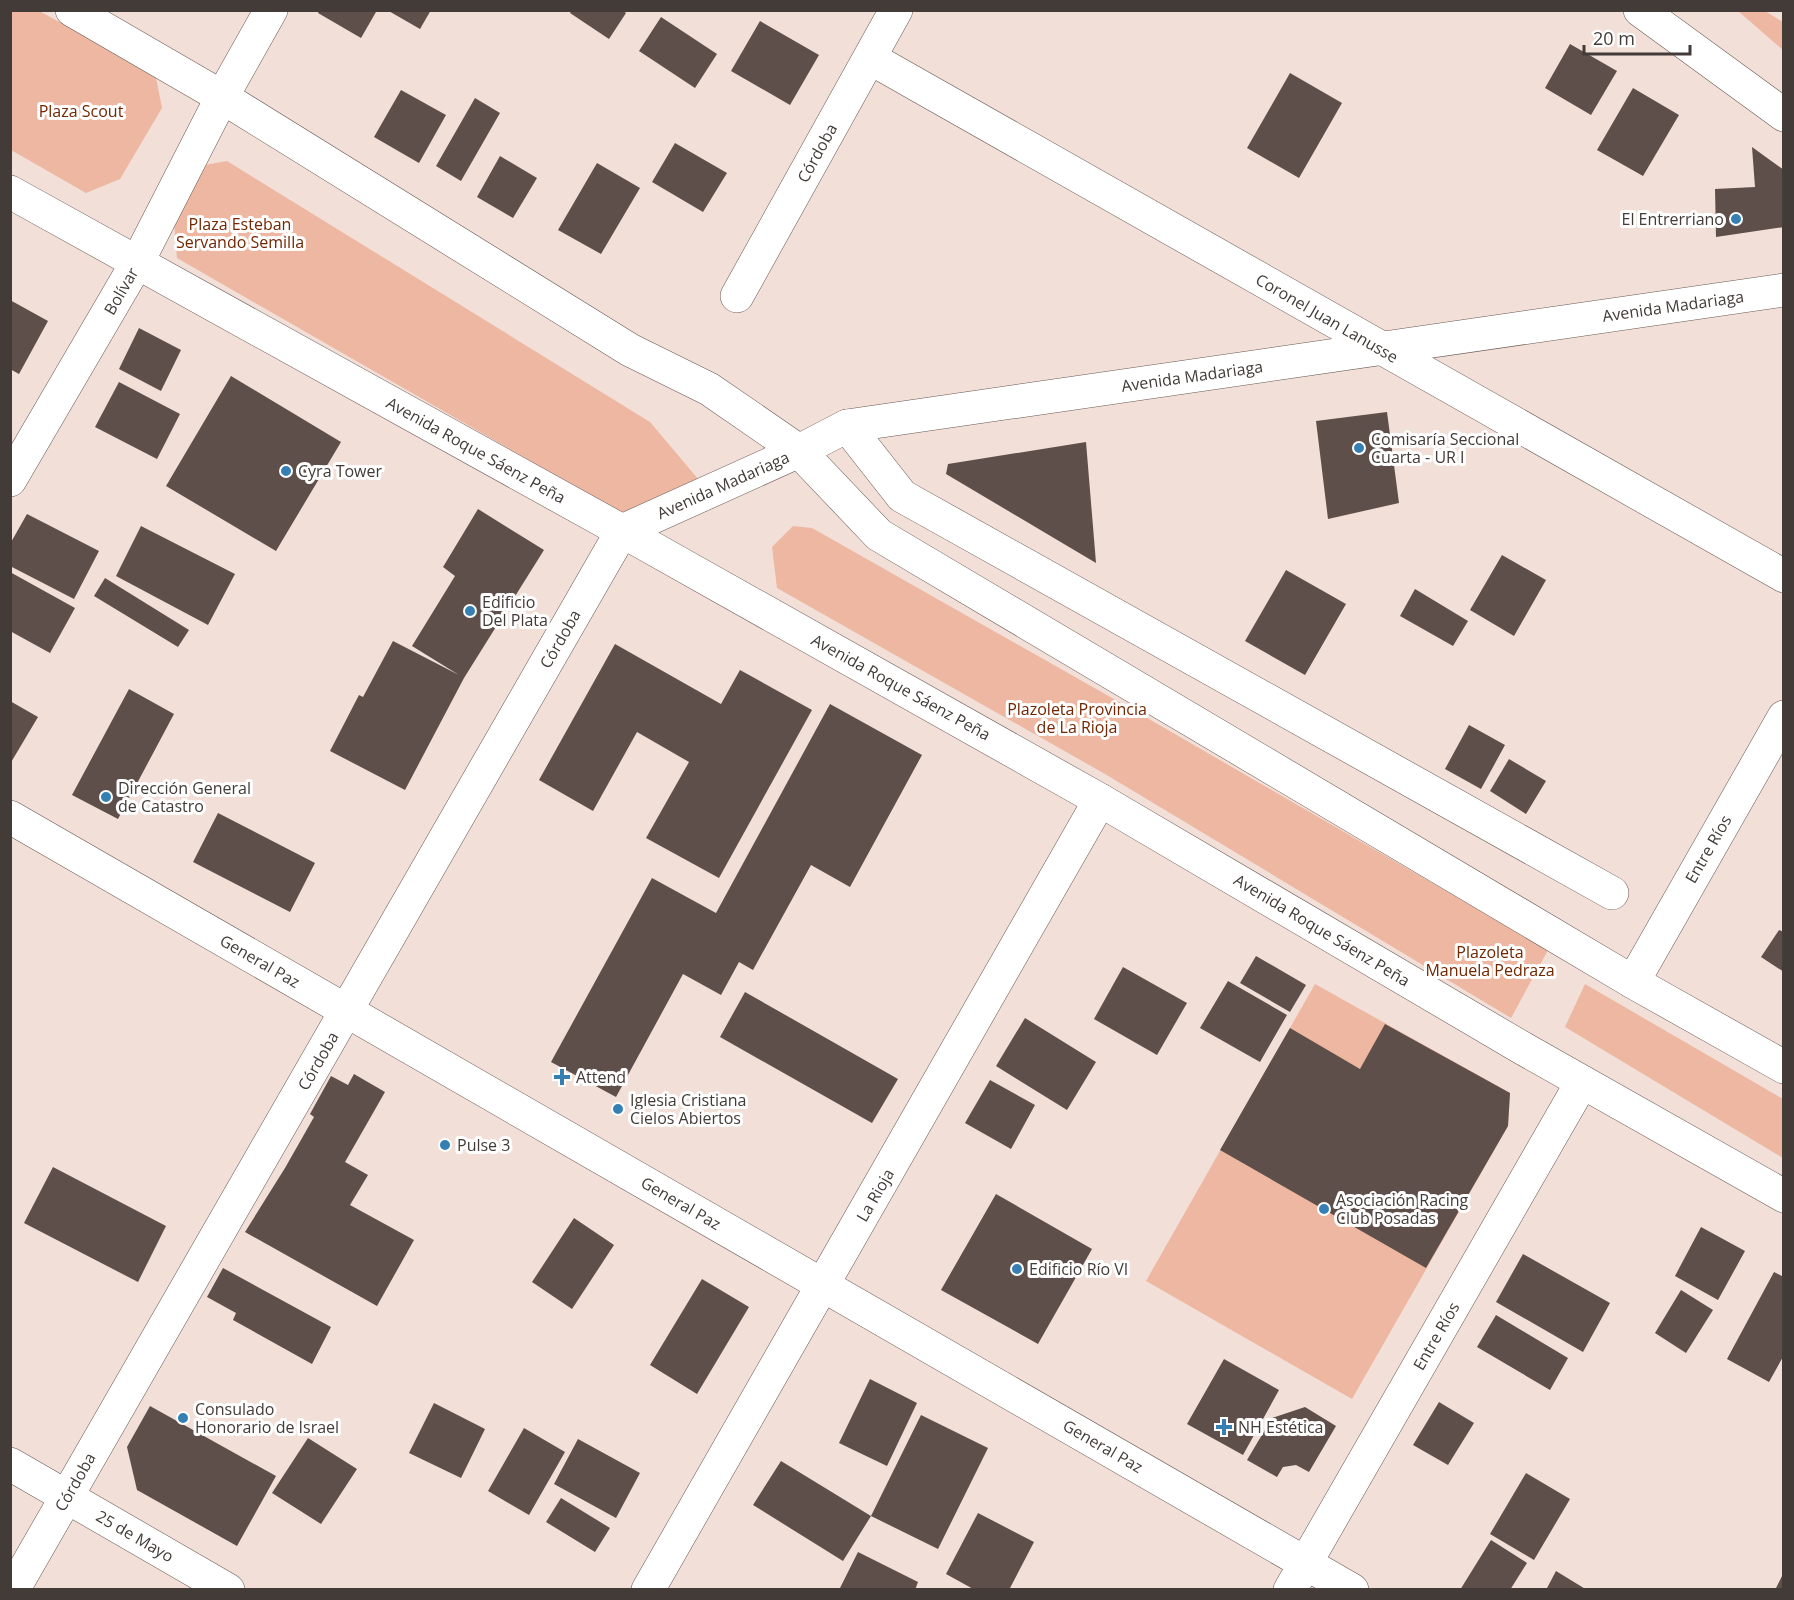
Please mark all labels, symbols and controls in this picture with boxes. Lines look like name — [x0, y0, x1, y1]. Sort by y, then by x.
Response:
scale bar — [1584, 18, 1690, 56]
text: 20 m — [1593, 26, 1635, 50]
park label: Plaza Scout — [39, 100, 124, 122]
street label: Córdoba — [792, 120, 842, 186]
place label: El Entrerriano — [1622, 208, 1724, 230]
marker: El Entrerriano — [1729, 212, 1743, 226]
park label: Plaza Esteban Servando Semilla — [176, 213, 304, 253]
street label: Bolívar — [99, 263, 144, 319]
street label: Coronel Juan Lanusse — [1252, 268, 1402, 368]
street label: Avenida Madariaga — [1601, 285, 1745, 327]
street label: Avenida Madariaga — [1120, 355, 1264, 397]
street label: Avenida Roque Sáenz Peña — [383, 392, 569, 508]
place label: Comisaría Seccional Cuarta - UR I — [1371, 428, 1519, 468]
marker: Comisaría Seccional Cuarta - UR I — [1352, 441, 1366, 455]
street label: Avenida Madariaga — [653, 446, 793, 524]
place label: Cyra Tower — [298, 460, 383, 482]
marker: Cyra Tower — [279, 464, 293, 478]
place label: Edificio Del Plata — [482, 591, 548, 631]
marker: Edificio Del Plata — [463, 604, 477, 618]
street label: Córdoba — [534, 606, 586, 672]
street label: Avenida Roque Sáenz Peña — [808, 629, 994, 745]
park label: Plazoleta Provincia de La Rioja — [1007, 698, 1147, 738]
place label: Dirección General de Catastro — [118, 777, 251, 817]
marker: Dirección General de Catastro — [99, 790, 113, 804]
street label: Entre Ríos — [1680, 811, 1736, 887]
street label: Avenida Roque Sáenz Peña — [1230, 869, 1414, 991]
street label: General Paz — [216, 929, 304, 993]
park label: Plazoleta Manuela Pedraza — [1425, 941, 1555, 981]
street label: Córdoba — [292, 1028, 344, 1094]
place label: Attend — [576, 1066, 626, 1088]
marker: Attend — [553, 1068, 571, 1086]
place label: Iglesia Cristiana Cielos Abiertos — [630, 1089, 747, 1129]
marker: Iglesia Cristiana Cielos Abiertos — [611, 1102, 625, 1116]
place label: Pulse 3 — [457, 1134, 510, 1156]
marker: Pulse 3 — [438, 1138, 452, 1152]
street label: La Rioja — [851, 1164, 899, 1226]
street label: General Paz — [637, 1171, 725, 1235]
place label: Asociación Racing Club Posadas — [1336, 1189, 1469, 1229]
marker: Asociación Racing Club Posadas — [1317, 1202, 1331, 1216]
place label: Edificio Río VI — [1029, 1258, 1128, 1280]
marker: Edificio Río VI — [1010, 1262, 1024, 1276]
street label: Entre Ríos — [1408, 1298, 1464, 1374]
place label: Consulado Honorario de Israel — [195, 1398, 339, 1438]
marker: Consulado Honorario de Israel — [176, 1411, 190, 1425]
street label: General Paz — [1059, 1414, 1147, 1478]
place label: NH Estética — [1238, 1416, 1324, 1438]
marker: NH Estética — [1215, 1418, 1233, 1436]
street label: Córdoba — [49, 1449, 101, 1515]
street label: 25 de Mayo — [92, 1505, 178, 1567]

